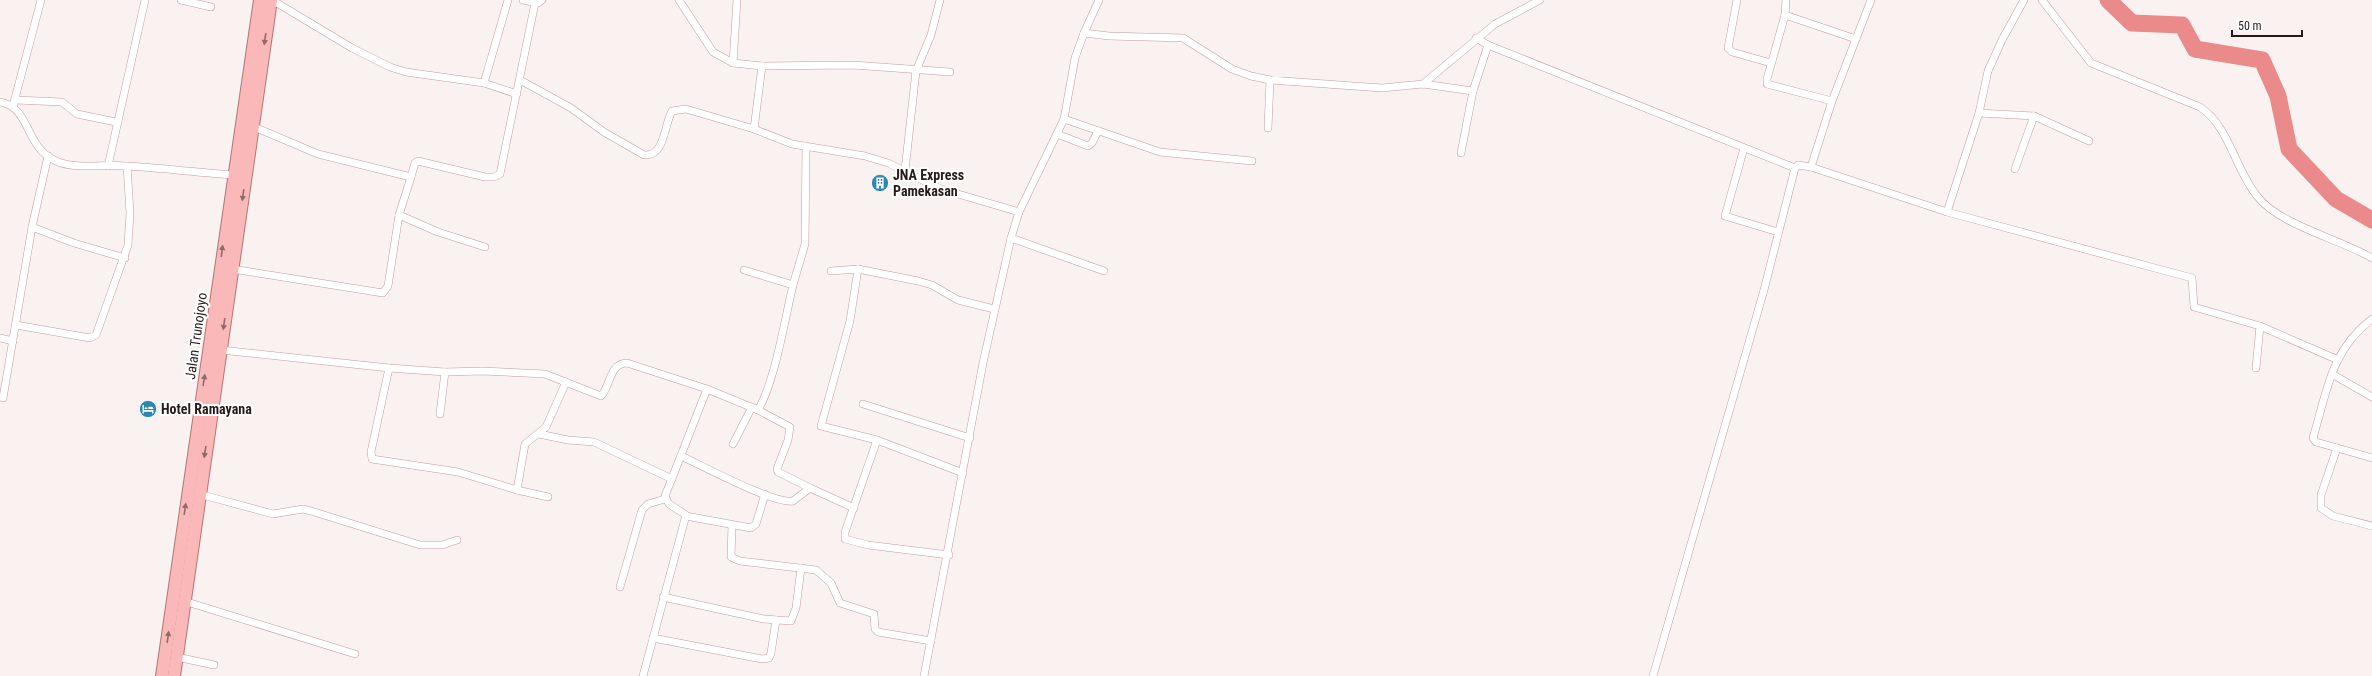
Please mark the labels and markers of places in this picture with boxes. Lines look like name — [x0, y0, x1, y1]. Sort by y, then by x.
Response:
place label: JNA Express Pamekasan — [893, 167, 964, 199]
building icon: JNA Express Pamekasan — [870, 173, 890, 193]
hotel icon: Hotel Ramayana — [138, 399, 158, 419]
place label: Hotel Ramayana — [161, 401, 252, 417]

